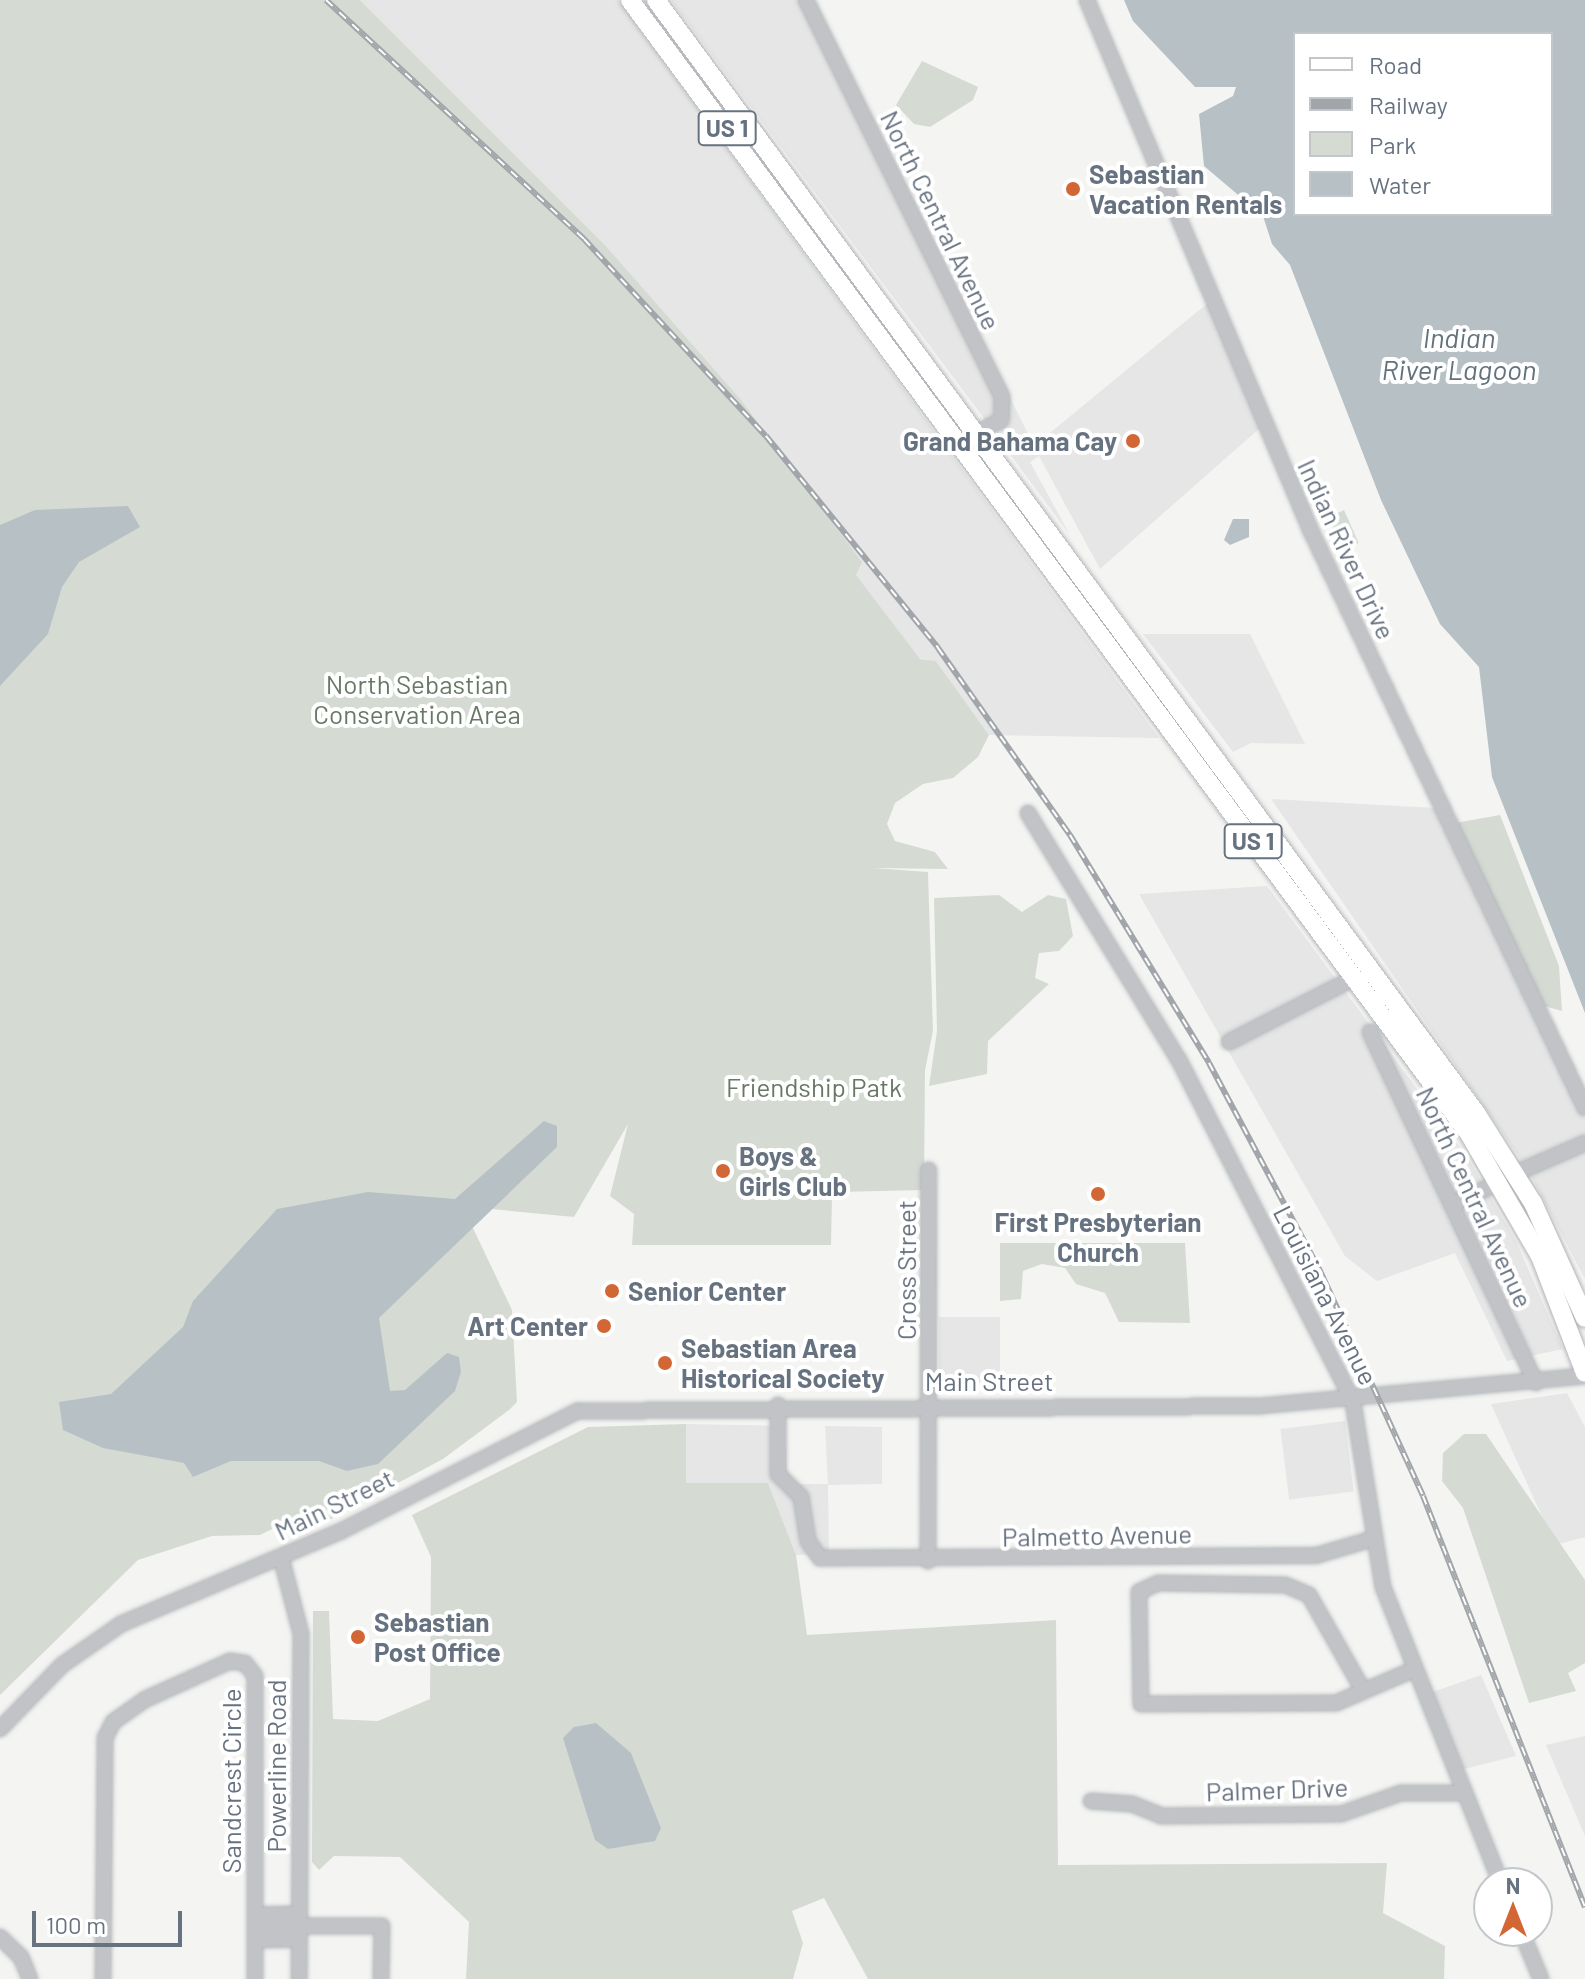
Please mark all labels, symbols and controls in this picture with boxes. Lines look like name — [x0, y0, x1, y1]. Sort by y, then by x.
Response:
legend — [1293, 32, 1553, 216]
text: Road — [1369, 50, 1422, 79]
text: Railway — [1369, 90, 1448, 119]
street label: North Central Avenue — [874, 105, 1008, 335]
road number: US 1 — [697, 108, 757, 148]
text: Park — [1369, 130, 1416, 159]
place label: Sebastian Vacation Rentals — [1089, 158, 1282, 220]
text: Water — [1369, 170, 1431, 199]
marker: Sebastian Vacation Rentals — [1064, 180, 1082, 198]
water label: Indian River Lagoon — [1382, 320, 1536, 386]
place label: Grand Bahama Cay — [903, 425, 1117, 457]
marker: Grand Bahama Cay — [1124, 432, 1142, 450]
street label: Indian River Drive — [1292, 454, 1402, 644]
park label: North Sebastian Conservation Area — [313, 668, 521, 730]
road number: US 1 — [1223, 821, 1283, 861]
park label: Friendship Patk — [726, 1071, 902, 1103]
street label: North Central Avenue — [1410, 1082, 1540, 1312]
place label: Boys & Girls Club — [739, 1140, 847, 1202]
marker: Boys & Girls Club — [714, 1162, 732, 1180]
marker: First Presbyterian Church — [1089, 1185, 1107, 1203]
street label: Cross Street — [890, 1200, 922, 1340]
street label: Louisiana Avenue — [1267, 1200, 1385, 1390]
place label: First Presbyterian Church — [995, 1206, 1201, 1268]
place label: Senior Center — [628, 1275, 786, 1307]
marker: Senior Center — [603, 1282, 621, 1300]
place label: Art Center — [467, 1310, 588, 1342]
marker: Art Center — [595, 1317, 613, 1335]
place label: Sebastian Area Historical Society — [681, 1332, 884, 1394]
marker: Sebastian Area Historical Society — [656, 1354, 674, 1372]
street label: Main Street — [925, 1365, 1053, 1397]
street label: Main Street — [269, 1462, 399, 1546]
street label: Palmetto Avenue — [1002, 1518, 1192, 1552]
place label: Sebastian Post Office — [374, 1606, 501, 1668]
marker: Sebastian Post Office — [349, 1628, 367, 1646]
street label: Powerline Road — [260, 1679, 292, 1853]
street label: Sandcrest Circle — [215, 1688, 247, 1874]
street label: Palmer Drive — [1205, 1771, 1349, 1807]
north arrow — [1473, 1867, 1553, 1947]
text: N — [1506, 1872, 1520, 1898]
scale bar — [36, 1895, 186, 1945]
text: 100 m — [46, 1910, 106, 1939]

